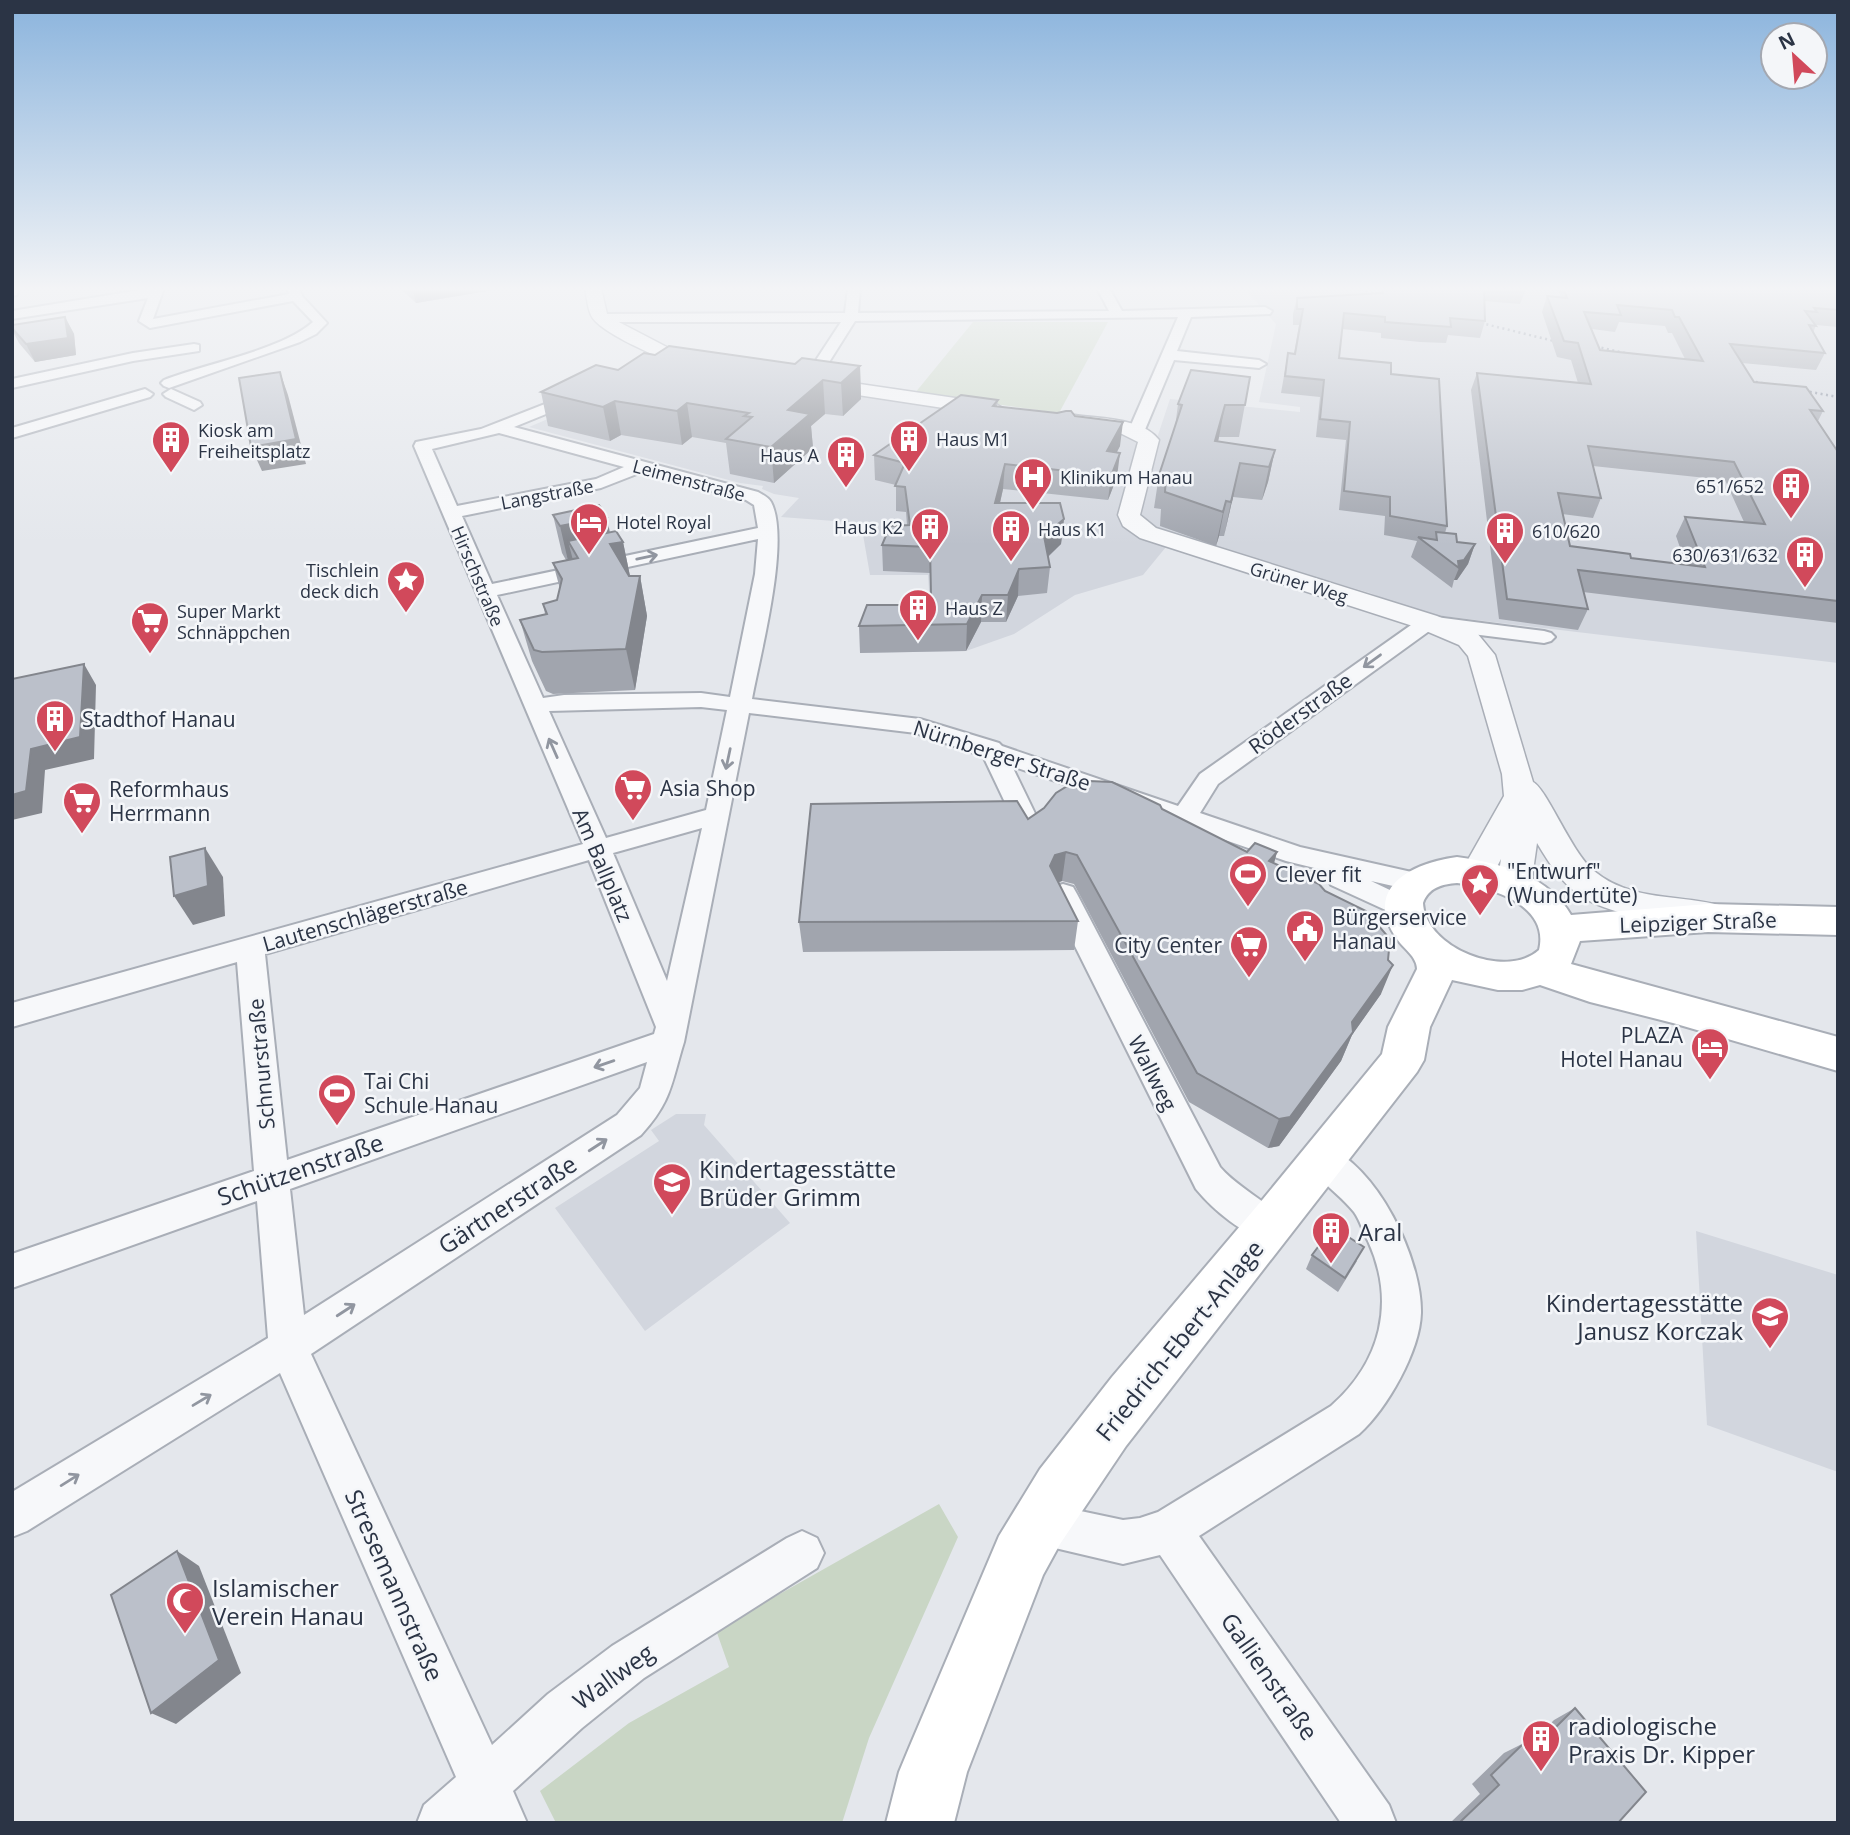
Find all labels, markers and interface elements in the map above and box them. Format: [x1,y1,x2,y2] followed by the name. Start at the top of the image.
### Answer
[1759,21,1829,91] north arrow
[1774,26,1799,56] text: N
[198,418,310,463] place label: Kiosk am Freiheitsplatz
[888,418,930,473] building icon: Haus M1
[150,419,192,474] building icon: Kiosk am Freiheitsplatz
[936,427,1010,451] place label: Haus M1
[825,434,867,489] building icon: Haus A
[760,443,820,467] place label: Haus A
[630,453,748,507] street label: Leimenstraße
[1012,456,1054,511] hospital icon: Klinikum Hanau
[1060,465,1193,489] place label: Klinikum Hanau
[1770,465,1812,520] building icon: 651/652
[499,473,595,515] street label: Langstraße
[1696,474,1764,498] place label: 651/652
[568,501,610,556] hotel icon: Hotel Royal
[909,506,951,561] building icon: Haus K2
[990,508,1032,563] building icon: Haus K1
[616,510,711,534] place label: Hotel Royal
[1484,510,1526,565] building icon: 610/620
[834,515,903,539] place label: Haus K2
[1038,517,1107,541] place label: Haus K1
[1532,519,1600,543] place label: 610/620
[446,522,510,630] street label: Hirschstraße
[1784,534,1826,589] building icon: 630/631/632
[1672,543,1778,567] place label: 630/631/632
[635,550,658,564] one-way arrow
[1247,556,1351,608] street label: Grüner Weg
[300,558,379,603] place label: Tischlein deck dich
[385,559,427,614] place icon: Tischlein deck dich
[897,587,939,642] building icon: Haus Z
[945,596,1003,620] place label: Haus Z
[177,599,290,644] place label: Super Markt Schnäppchen
[129,600,171,655] supermarket icon: Super Markt Schnäppchen
[1363,654,1382,669] one-way arrow
[1243,666,1357,760] street label: Röderstraße
[34,698,76,753] building icon: Stadthof Hanau
[82,705,236,733] place label: Stadthof Hanau
[910,713,1094,797] street label: Nürnberger Straße
[545,738,558,759] one-way arrow
[721,747,735,770] one-way arrow
[612,767,654,822] supermarket icon: Asia Shop
[660,774,756,802] place label: Asia Shop
[109,775,229,827] place label: Reformhaus Herrmann
[61,780,103,835] supermarket icon: Reformhaus Herrmann
[566,804,640,926] street label: Am Ballplatz
[1227,853,1269,908] sports icon: Clever fit
[1507,857,1637,909] place label: "Entwurf" (Wundertüte)
[1275,860,1362,888] place label: Clever fit
[1459,862,1501,917] place icon: "Entwurf" (Wundertüte)
[259,872,471,958] street label: Lautenschlägerstraße
[1332,903,1467,955] place label: Bürgerservice Hanau
[1619,905,1777,939] street label: Leipziger Straße
[1284,908,1326,963] public building icon: Bürgerservice Hanau
[1228,924,1270,979] supermarket icon: City Center
[1114,931,1222,959] place label: City Center
[241,997,281,1131] street label: Schnurstraße
[1560,1021,1684,1073] place label: PLAZA Hotel Hanau
[1689,1026,1731,1081] hotel icon: PLAZA Hotel Hanau
[1122,1030,1184,1116] street label: Wallweg
[593,1059,615,1071] one-way arrow
[364,1067,498,1119] place label: Tai Chi Schule Hanau
[316,1072,358,1127] sports icon: Tai Chi Schule Hanau
[213,1125,387,1213] street label: Schützenstraße
[587,1138,607,1152] one-way arrow
[431,1147,583,1261] street label: Gärtnerstraße
[699,1152,896,1213] place label: Kindertagesstätte Brüder Grimm
[651,1161,693,1216] school or university icon: Kindertagesstätte Brüder Grimm
[1310,1210,1352,1265] building icon: Aral
[1358,1215,1402,1248] place label: Aral
[1088,1233,1270,1447] street label: Friedrich-Ebert-Anlage
[1546,1286,1743,1347] place label: Kindertagesstätte Janusz Korczak
[1749,1295,1791,1350] school or university icon: Kindertagesstätte Janusz Korczak
[335,1303,355,1317] one-way arrow
[192,1392,212,1406] one-way arrow
[60,1472,80,1486] one-way arrow
[338,1484,452,1686] street label: Stresemannstraße
[212,1571,364,1632] place label: Islamischer Verein Hanau
[164,1580,206,1635] mosque icon: Islamischer Verein Hanau
[1214,1606,1326,1746] street label: Gallienstraße
[566,1635,660,1717] street label: Wallweg
[1568,1709,1755,1770] place label: radiologische Praxis Dr. Kipper
[1520,1718,1562,1773] building icon: radiologische Praxis Dr. Kipper

